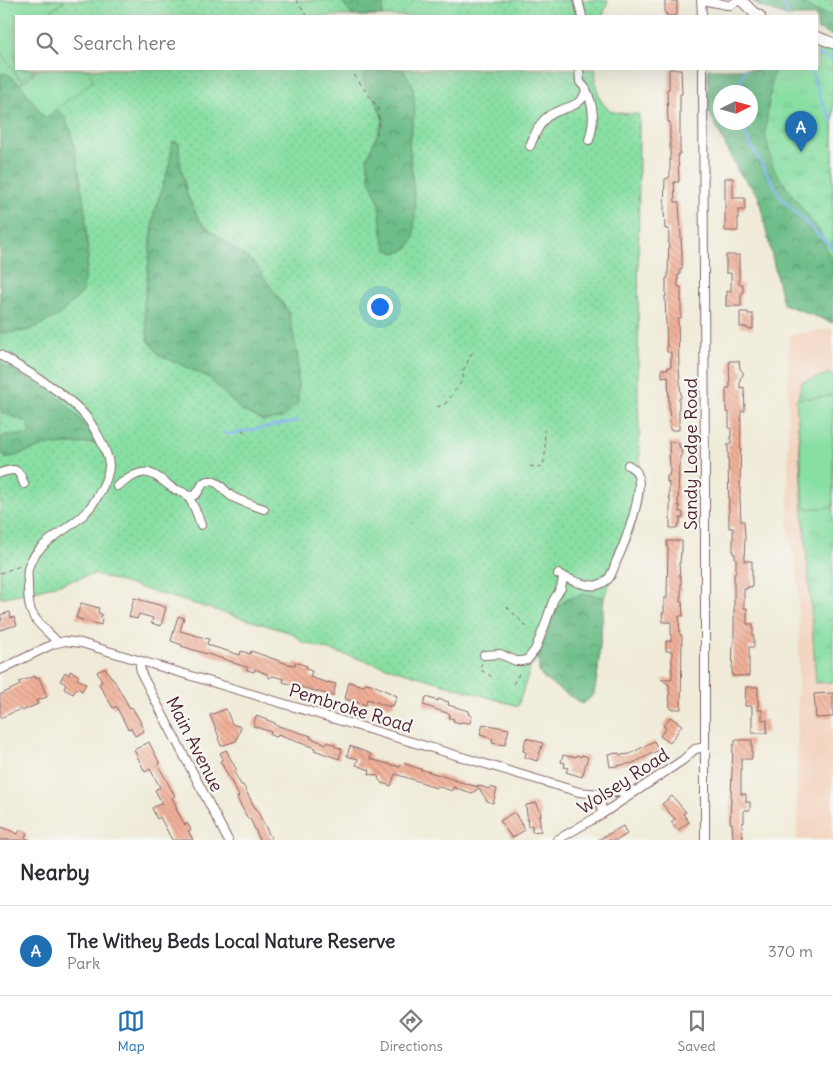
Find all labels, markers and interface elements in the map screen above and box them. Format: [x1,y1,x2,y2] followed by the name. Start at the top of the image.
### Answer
[15,15,818,70] search box
[33,29,61,57] icon: search
[73,31,176,55] text: Search here
[713,85,758,130] north arrow
[785,111,817,152] pin: A
[367,294,393,320] your location
[679,377,702,530] street label: Sandy Lodge Road
[286,678,416,738] street label: Pembroke Road
[161,693,229,795] street label: Main Avenue
[573,743,673,819] street label: Wolsey Road
[20,859,90,886] text: Nearby
[67,929,395,953] text: The Withey Beds Local Nature Reserve
[31,941,41,961] text: A
[768,941,813,961] text: 370 m
[67,953,100,973] text: Park
[117,1007,145,1055] tab: Map
[380,1007,443,1055] tab: Directions
[677,1007,716,1055] tab: Saved

